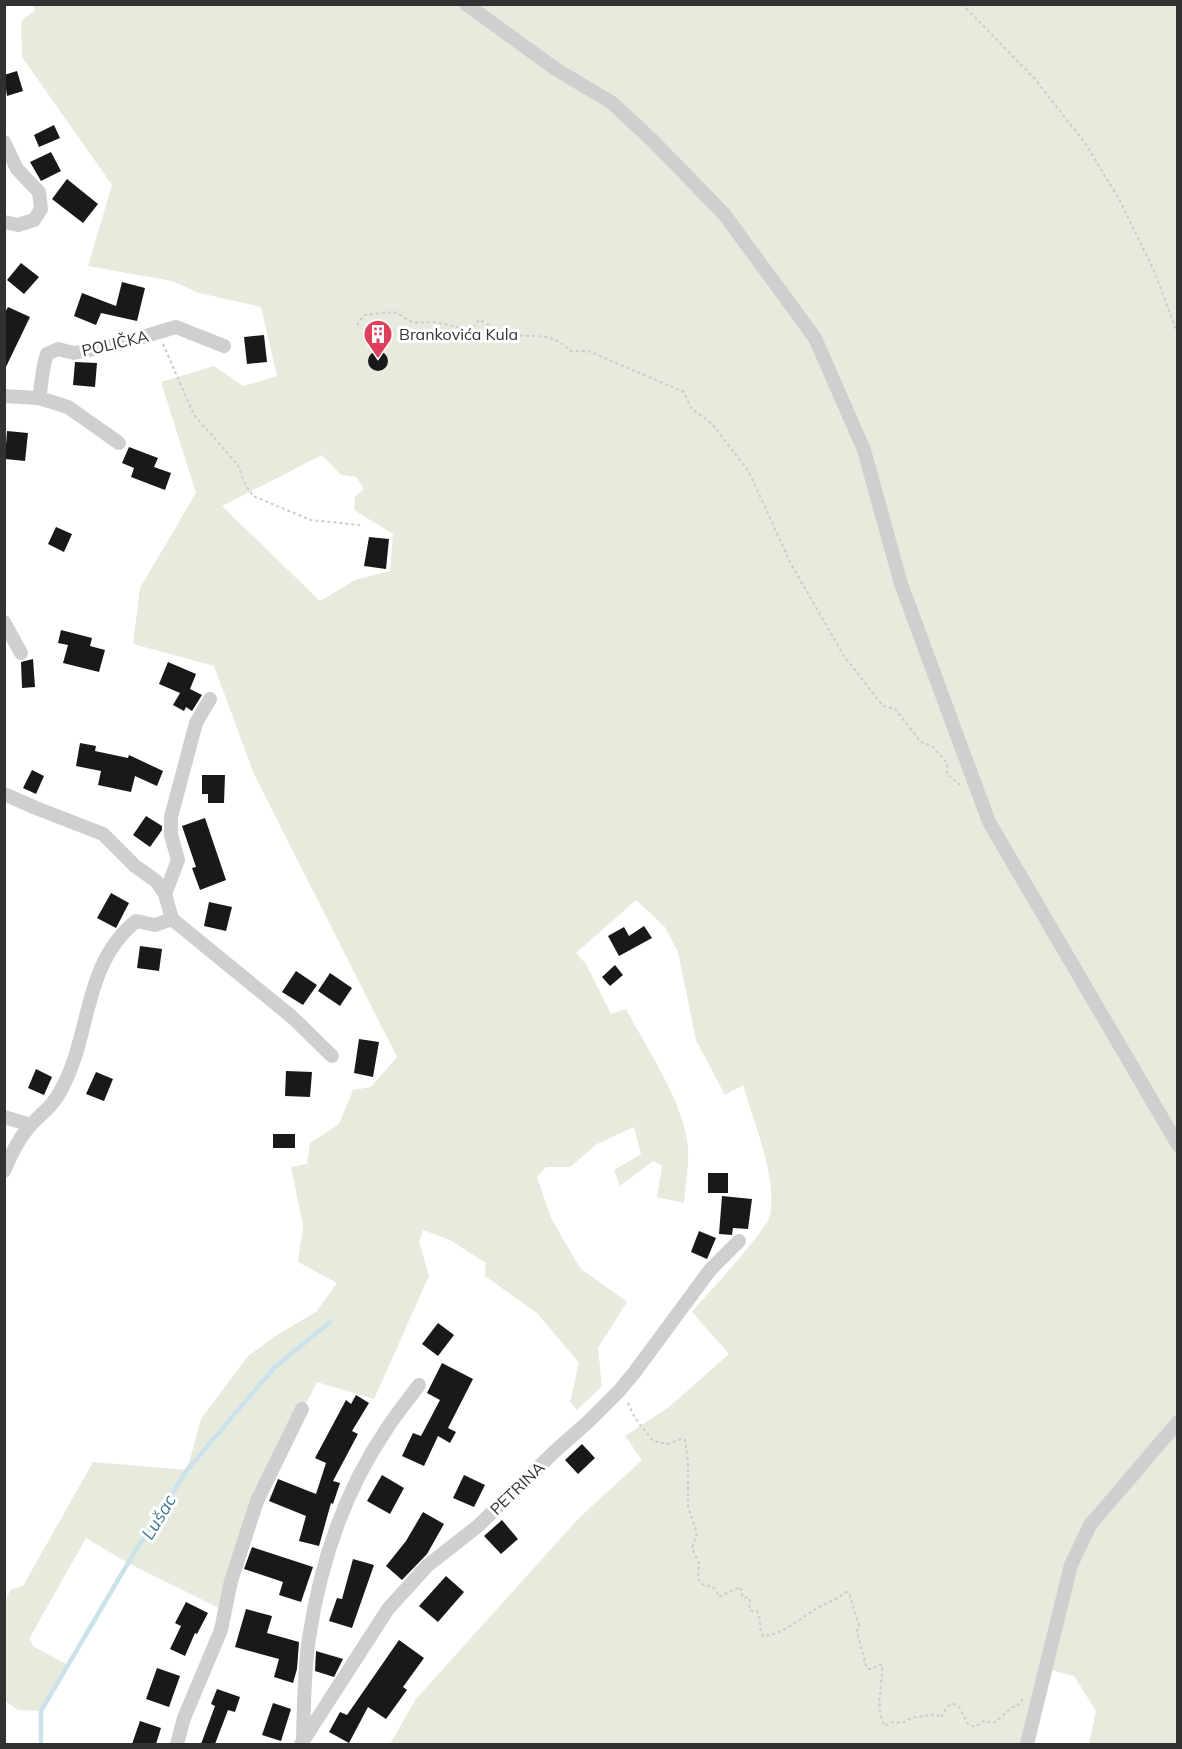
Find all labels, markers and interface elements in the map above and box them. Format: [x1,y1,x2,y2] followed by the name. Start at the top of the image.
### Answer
[362,318,394,360] building icon: Brankovića Kula
[399,324,518,344] place label: Brankovića Kula
[80,326,151,360] street label: POLIČKA
[486,1457,549,1519] street label: PETRINA
[136,1490,181,1544] water label: Lušac

